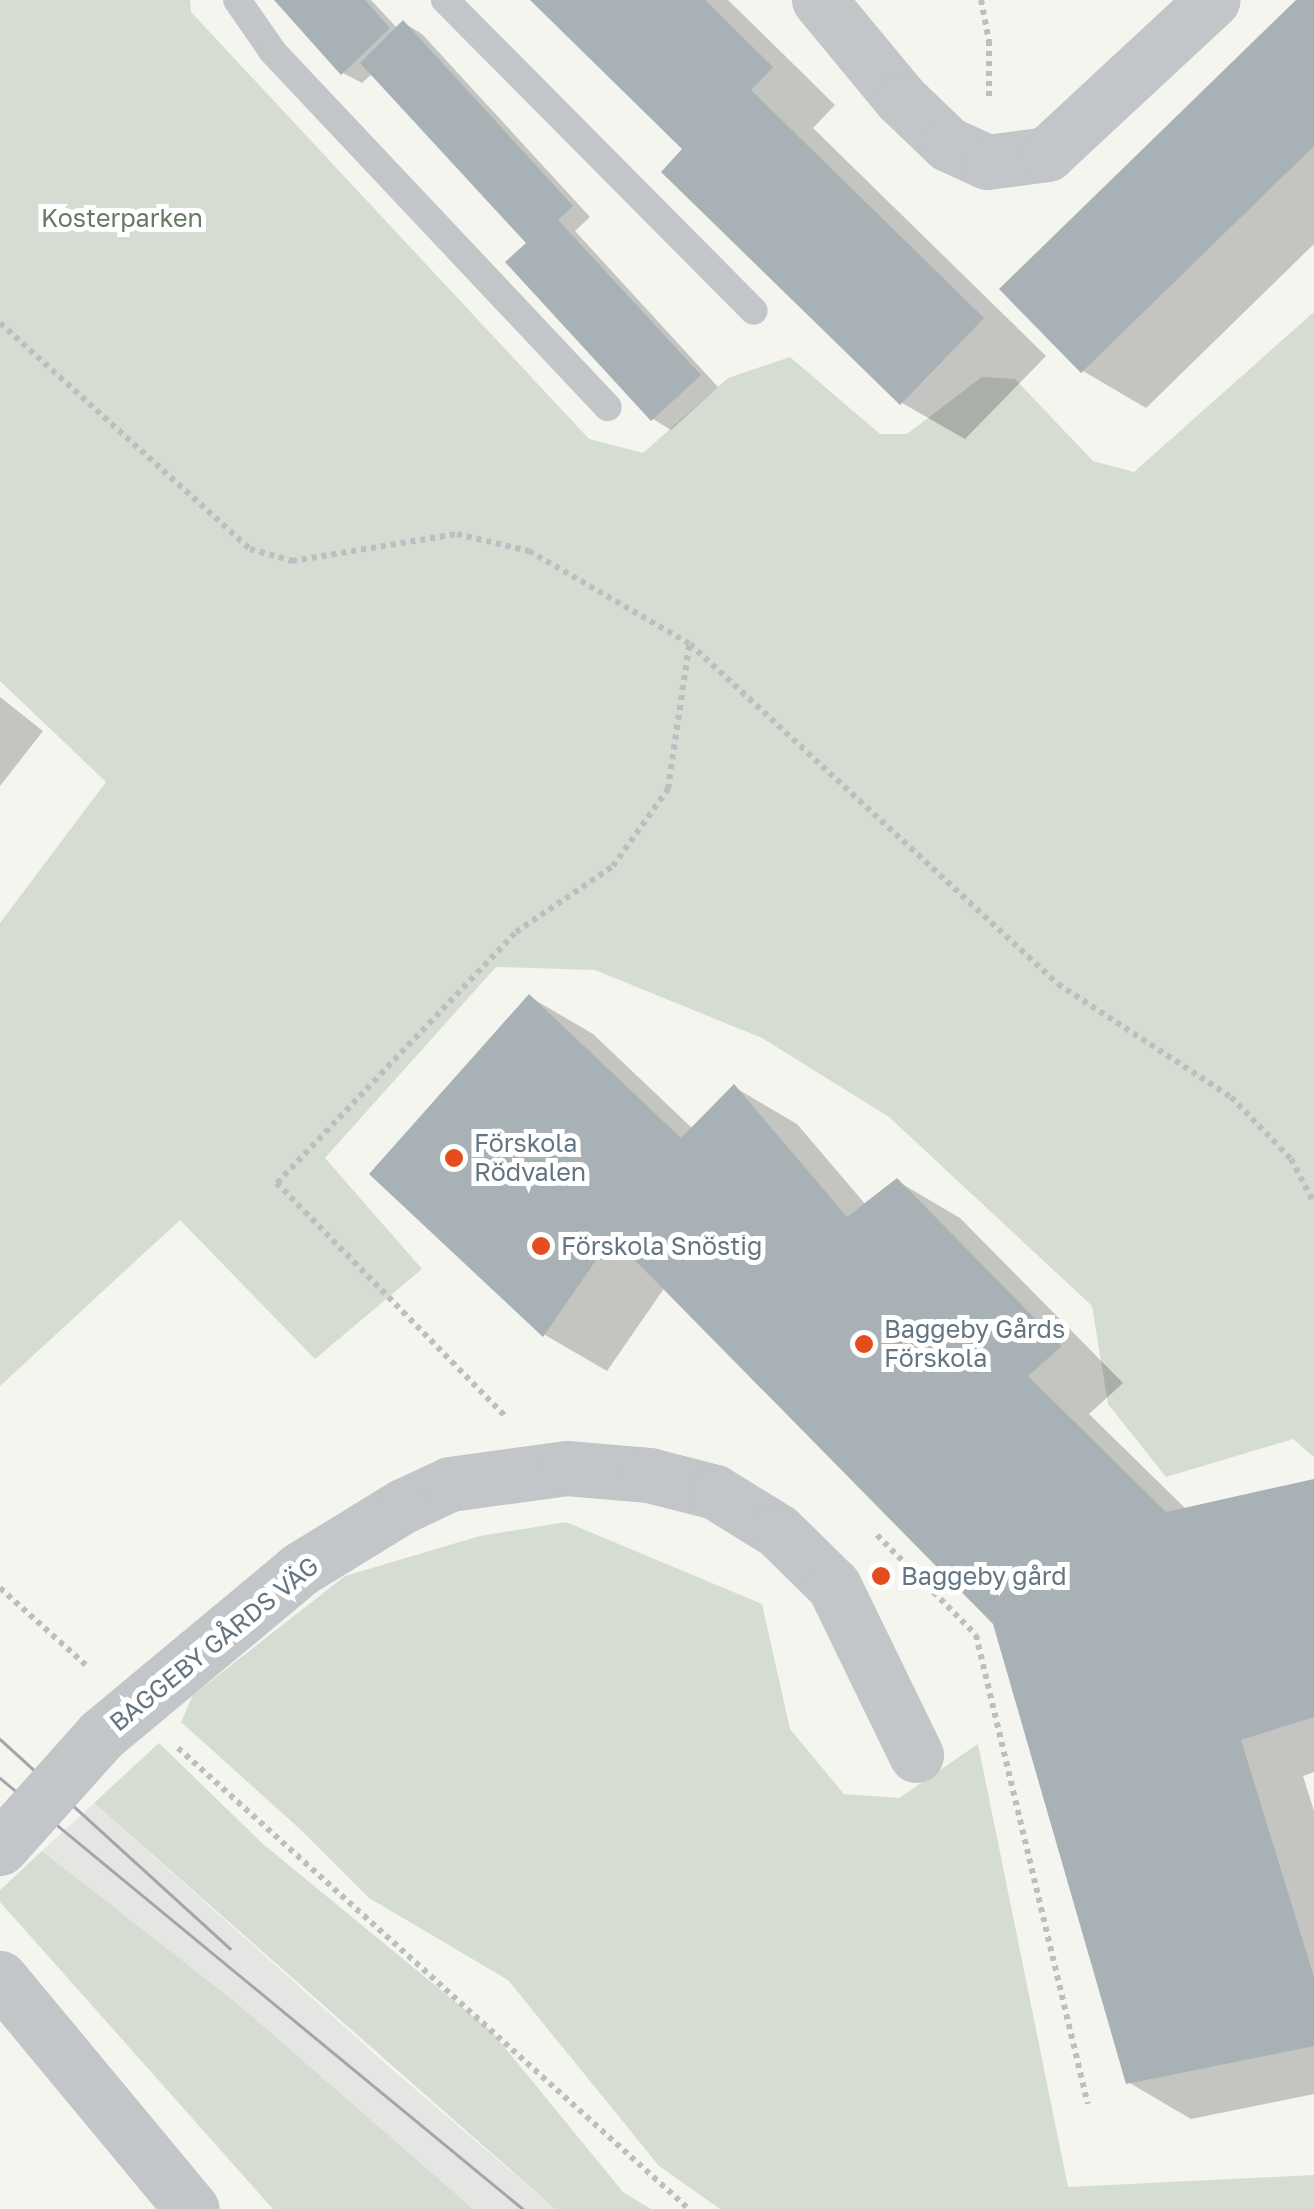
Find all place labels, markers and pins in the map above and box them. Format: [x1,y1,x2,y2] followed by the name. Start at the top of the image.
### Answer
[474,1129,586,1188] place label: Förskola Rödvalen
[443,1147,465,1169] marker: Förskola Rödvalen
[561,1231,762,1261] place label: Förskola Snöstig
[530,1235,552,1257] marker: Förskola Snöstig
[884,1315,1065,1374] place label: Baggeby Gårds Förskola
[853,1333,875,1355] marker: Baggeby Gårds Förskola
[901,1561,1067,1591] place label: Baggeby gård
[870,1565,892,1587] marker: Baggeby gård

